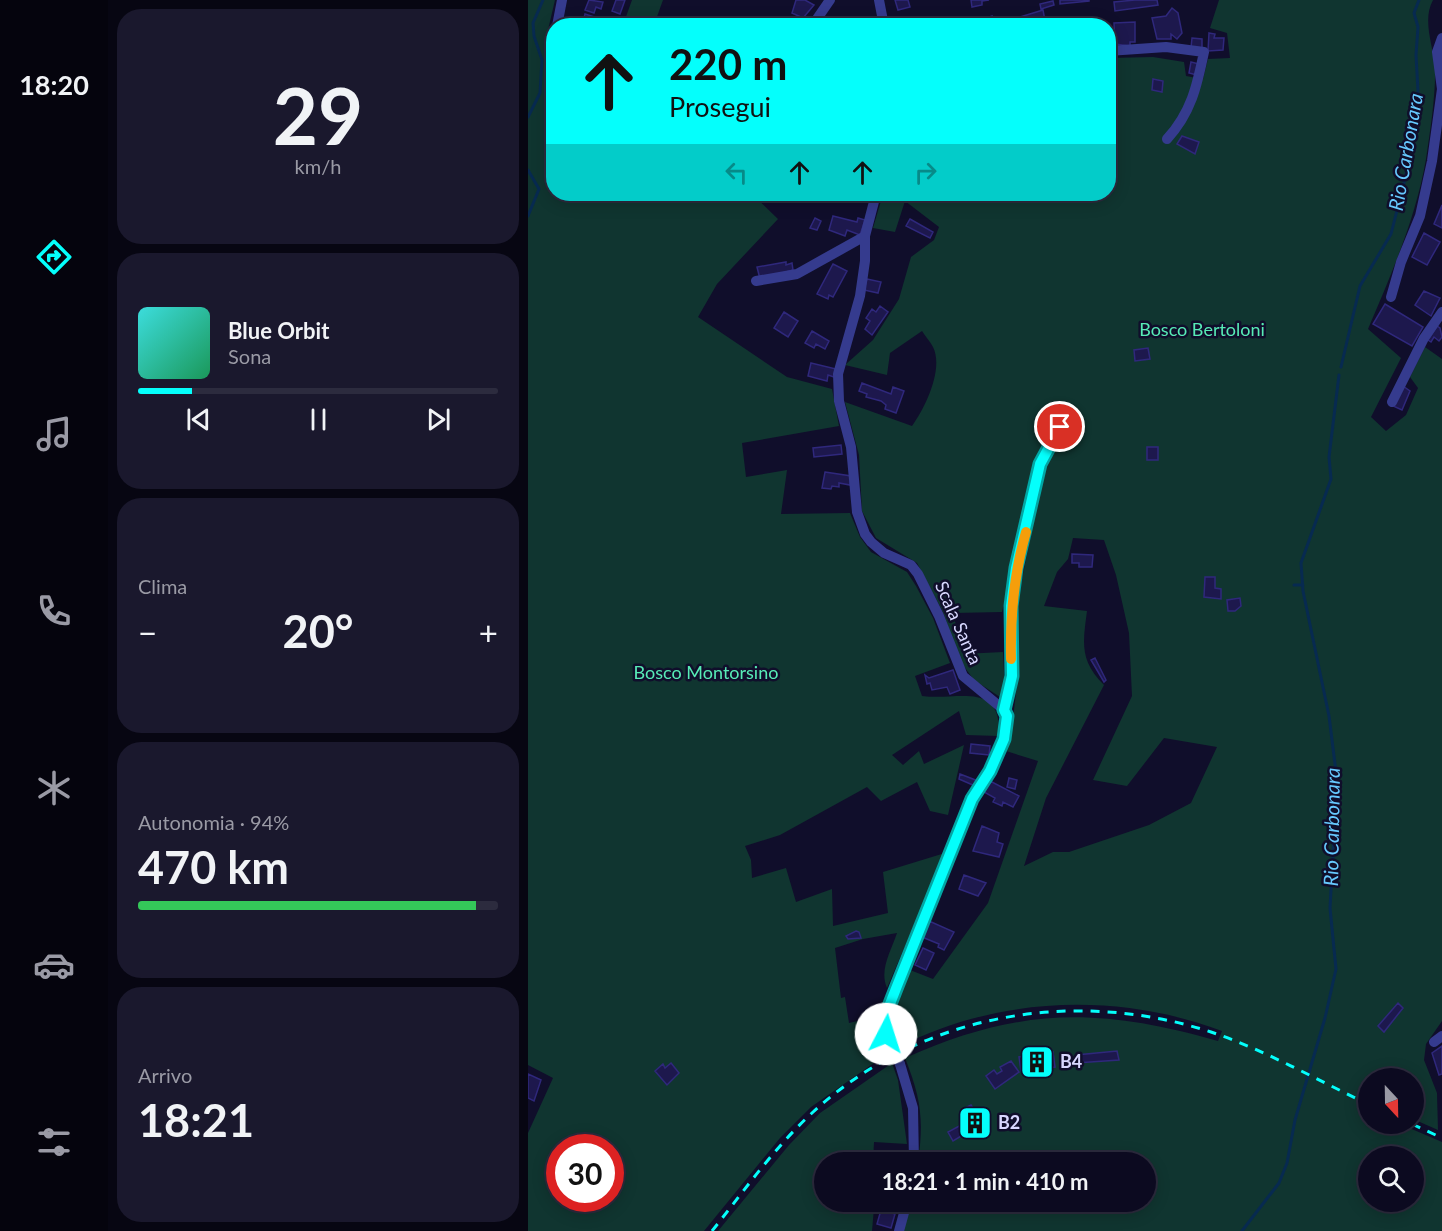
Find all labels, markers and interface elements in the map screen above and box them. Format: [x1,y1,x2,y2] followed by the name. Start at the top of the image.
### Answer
[669,39,787,89] text: 220 m
[570,42,648,120] icon: ahead
[19,68,89,101] text: 18:20
[273,68,363,162] text: 29
[669,90,771,123] text: Prosegui
[1383,91,1427,212] water label: Rio Carbonara
[295,154,341,178] text: km/h
[720,156,753,189] icon: left
[783,156,816,189] icon: ahead
[846,156,879,189] icon: ahead
[909,156,942,189] icon: right
[33,236,75,278] icon: directions
[228,317,329,344] text: Blue Orbit
[1139,318,1265,340] park label: Bosco Bertoloni
[228,344,271,368] text: Sona
[1034,401,1085,452] pin
[182,403,215,436] icon: previous
[302,403,335,436] icon: pause
[422,403,455,436] icon: next
[1043,410,1076,443] icon: arrive
[33,413,75,455] icon: music
[138,574,187,598] text: Clima
[931,577,987,668] street label: Scala Santa
[33,590,75,632] icon: phone
[283,604,353,658] text: 20°
[138,612,157,652] text: −
[479,612,498,652] text: +
[634,661,778,683] park label: Bosco Montorsino
[33,767,75,809] icon: climate
[1318,767,1344,887] water label: Rio Carbonara
[138,810,289,834] text: Autonomia · 94%
[138,840,289,894] text: 470 km
[33,944,75,986] icon: car
[854,1002,918,1066] position arrow
[1019,1044,1055,1080] building icon: B4
[1060,1050,1082,1072] place label: B4
[138,1063,192,1087] text: Arrivo
[1358,1068,1424,1134] north arrow
[1358,1068,1424,1212] map controls
[138,1093,254,1147] text: 18:21
[957,1105,993,1141] building icon: B2
[998,1111,1020,1133] place label: B2
[33,1121,75,1163] icon: filters
[546,1134,624,1212] speed limit sign: 30
[1358,1146,1424,1212] button: search
[882,1168,1088,1195] text: 18:21 · 1 min · 410 m

